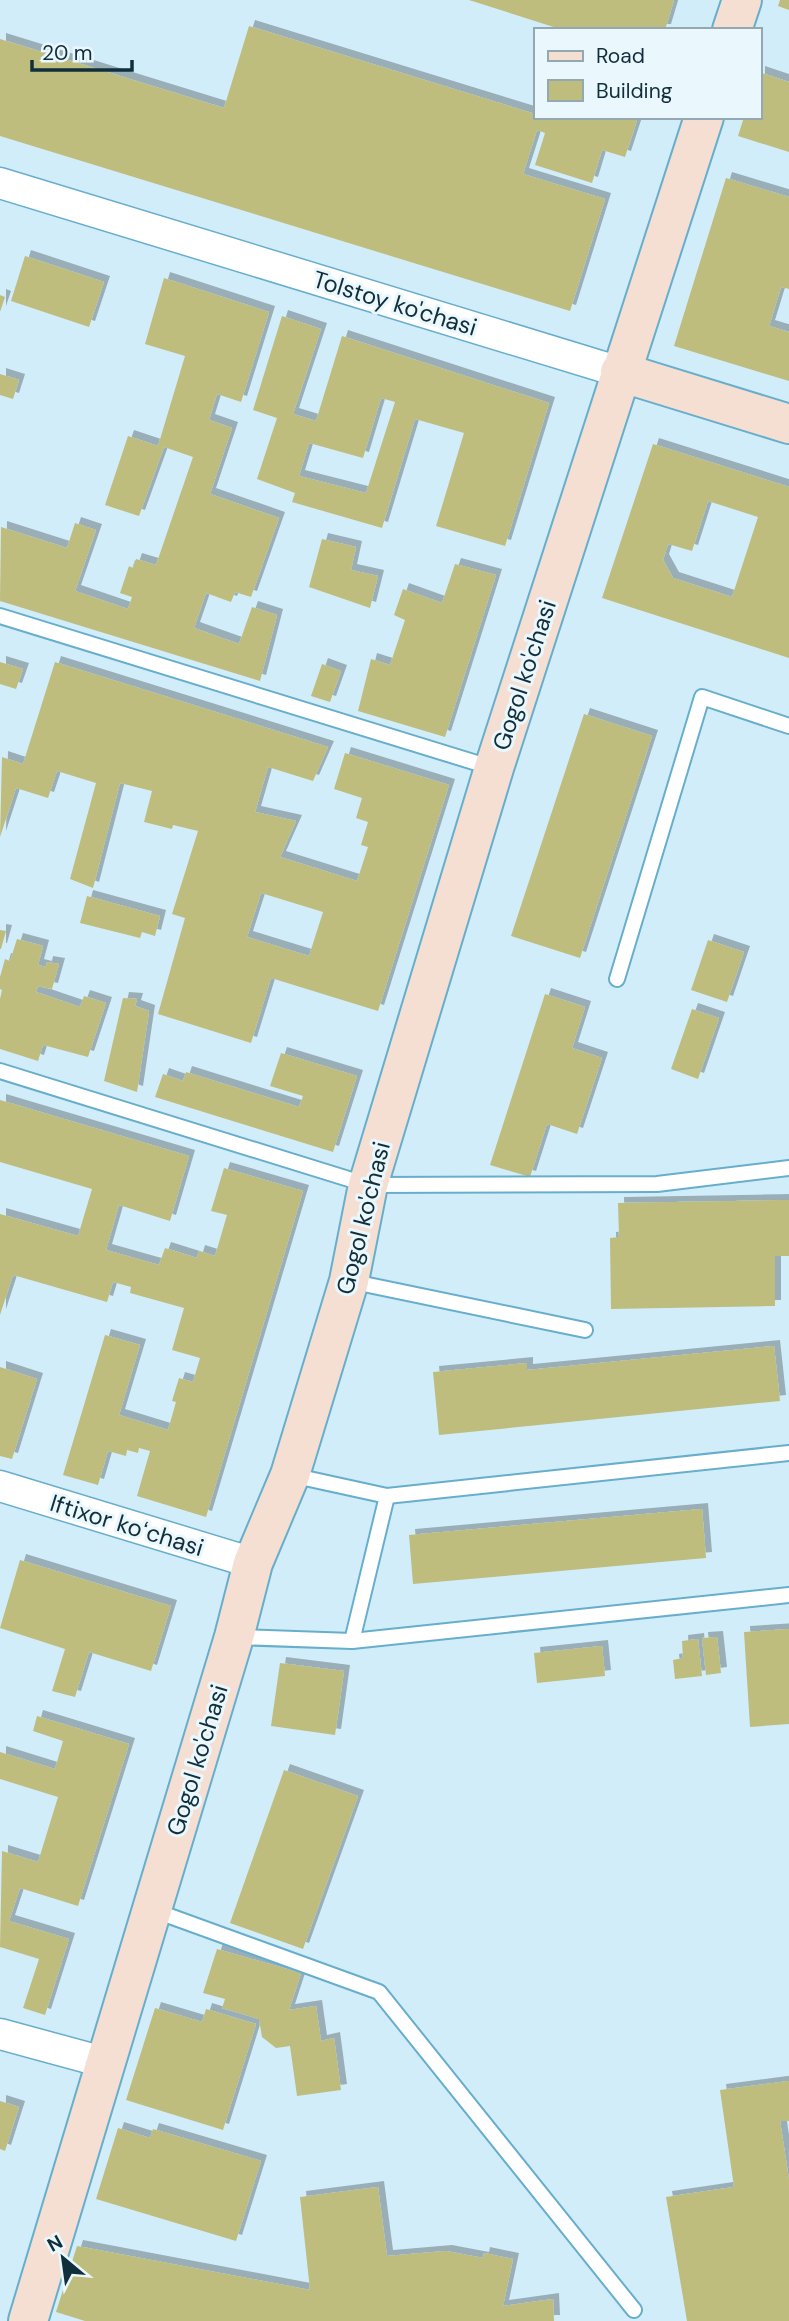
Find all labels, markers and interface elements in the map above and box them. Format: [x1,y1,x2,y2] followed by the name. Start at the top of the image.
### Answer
[32,28,131,72] scale bar
[534,28,761,119] legend
[42,39,93,67] text: 20 m
[596,42,645,70] text: Road
[596,77,673,105] text: Building
[309,263,481,343] street label: Tolstoy ko'chasi
[485,596,563,754] street label: Gogol ko'chasi
[329,1138,397,1298] street label: Gogol ko'chasi
[46,1487,208,1563] street label: Iftixor koʻchasi
[159,1681,235,1839] street label: Gogol ko'chasi
[28,2223,98,2293] north arrow
[43,2229,67,2258] text: N

